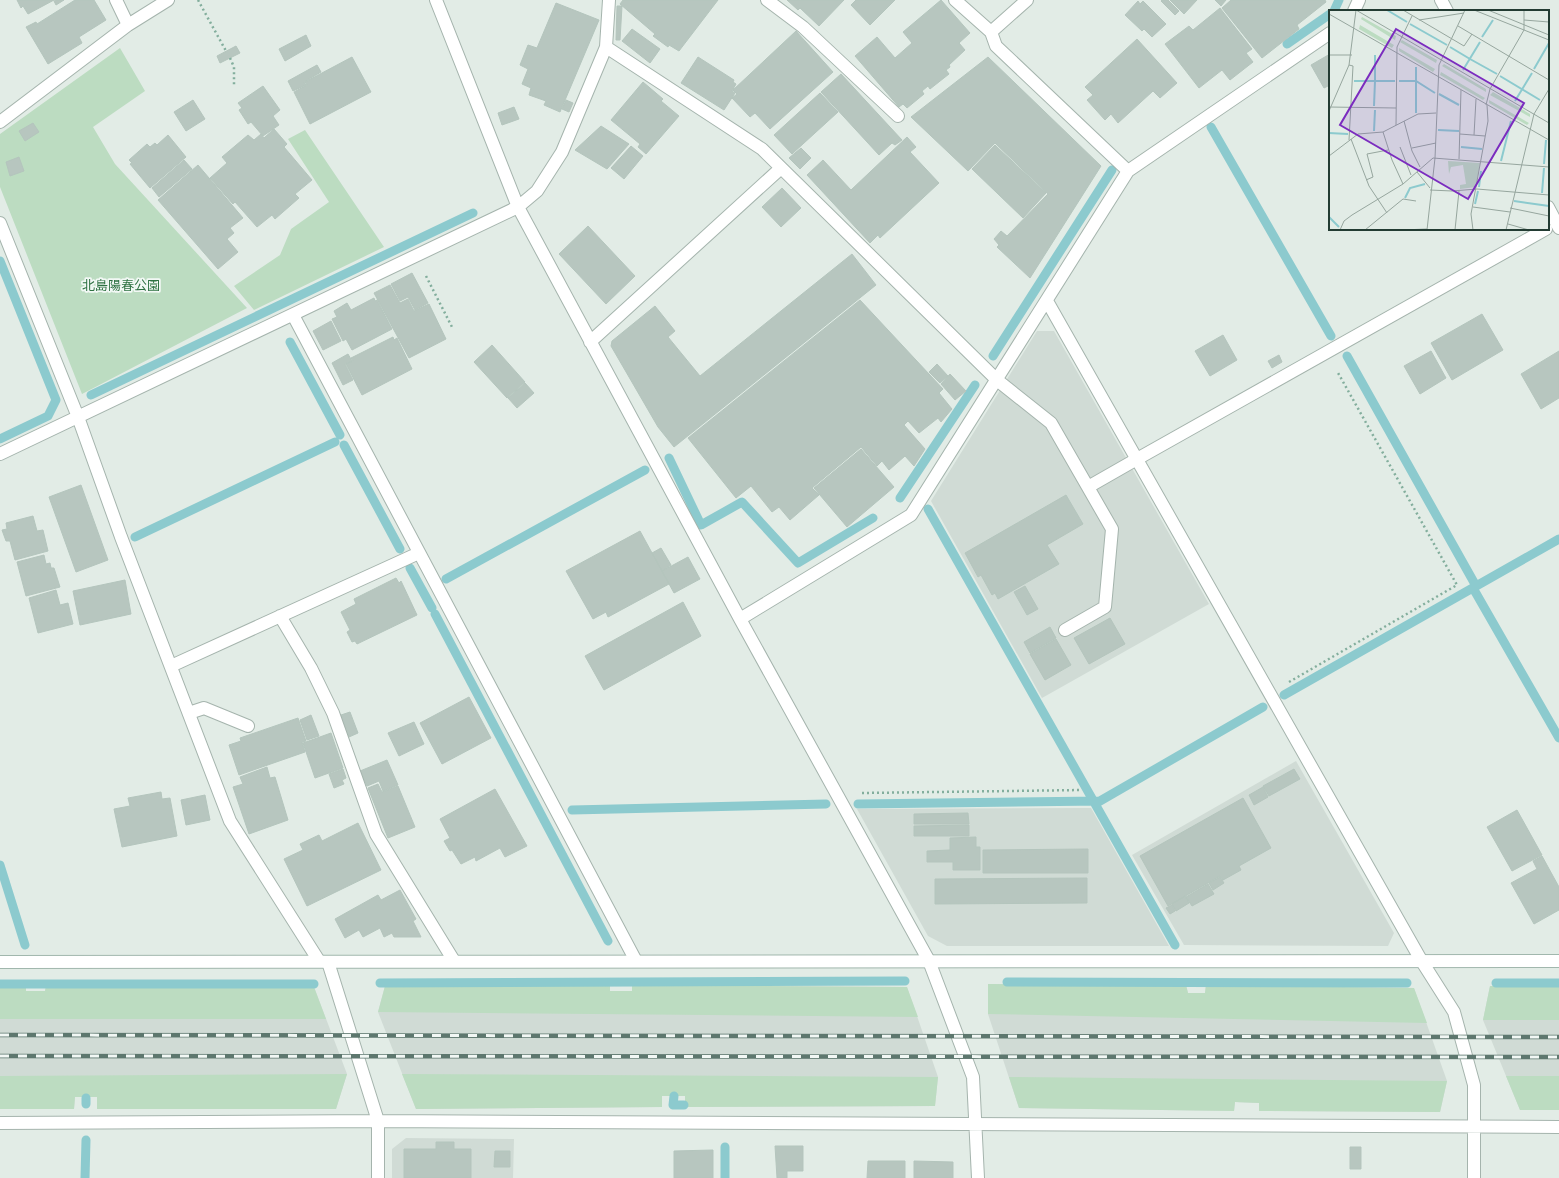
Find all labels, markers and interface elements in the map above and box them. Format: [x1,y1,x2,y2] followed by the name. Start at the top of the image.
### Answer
[1329,10,1549,230] inset map
[82,277,160,293] park label: 北島陽春公園

